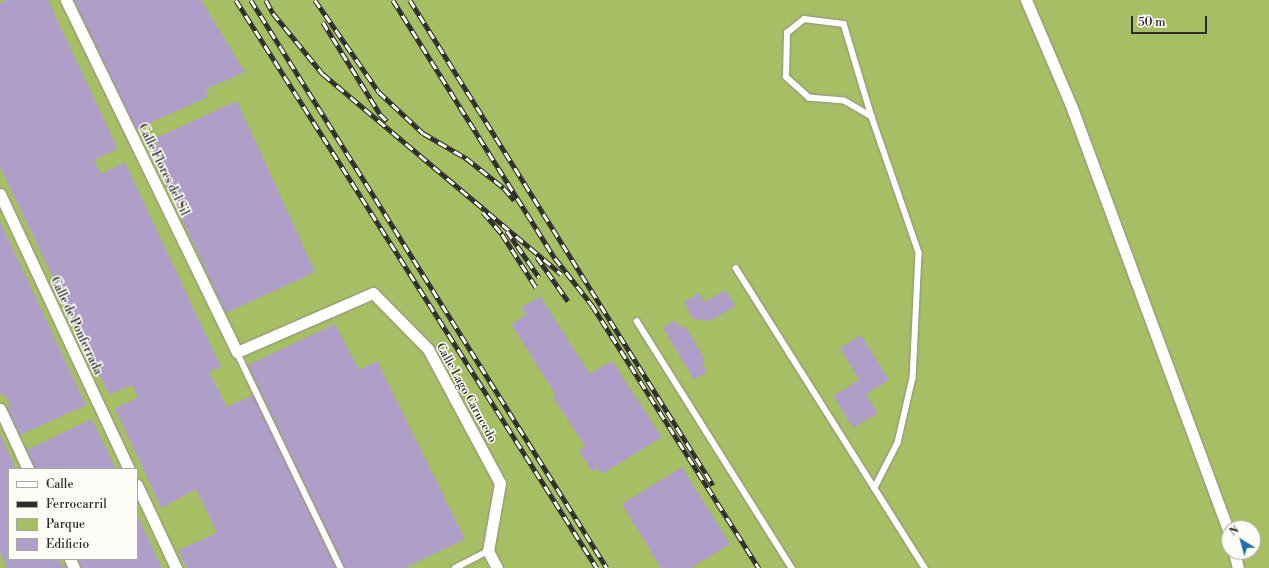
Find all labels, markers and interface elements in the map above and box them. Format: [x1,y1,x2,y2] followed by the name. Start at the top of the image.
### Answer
[1133,8,1209,34] scale bar
[1138,15,1166,30] text: 50 m
[135,122,191,218] street label: Calle Flores del Sil
[47,275,105,377] street label: Calle de Ponferrada
[433,341,499,445] street label: Calle Lago Carucedo
[8,468,138,560] legend
[46,477,73,492] text: Calle
[46,497,107,512] text: Ferrocarril
[46,517,85,532] text: Parque
[1221,520,1261,560] north arrow
[1227,523,1242,539] text: N
[46,537,89,552] text: Edificio

